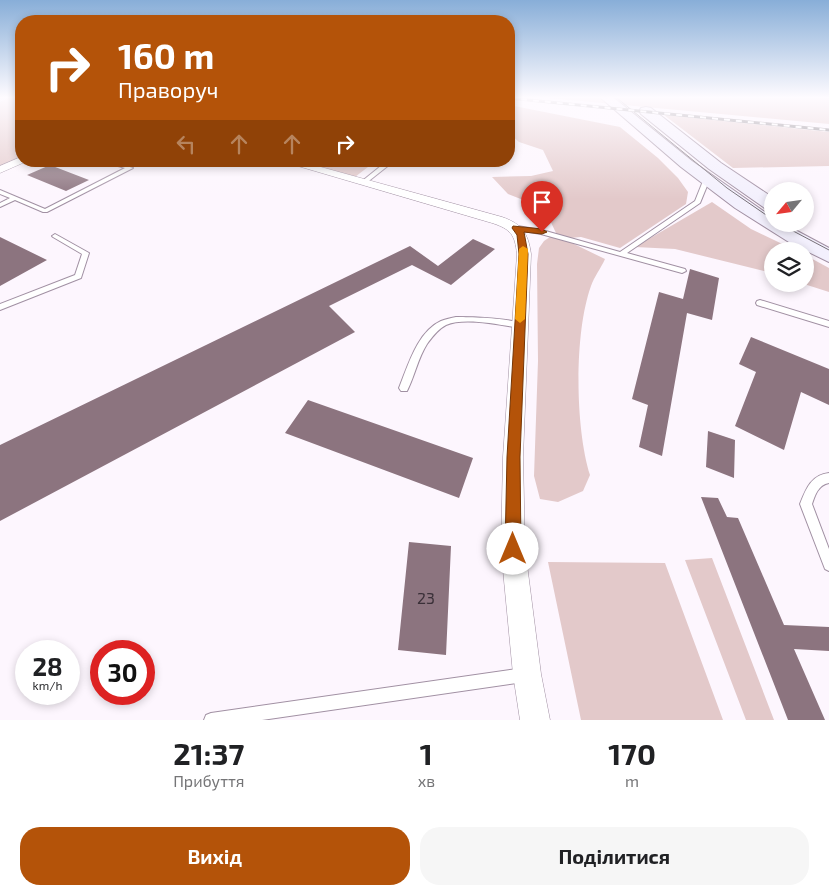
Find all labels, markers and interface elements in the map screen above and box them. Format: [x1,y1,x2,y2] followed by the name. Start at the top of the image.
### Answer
[118,34,214,76] text: 160 m
[35,35,100,100] icon: right
[118,76,219,102] text: Праворуч
[172,130,200,158] icon: left
[225,130,253,158] icon: ahead
[278,130,306,158] icon: ahead
[331,130,359,158] icon: right
[521,181,563,232] pin
[764,182,814,232] north arrow
[764,182,814,292] map controls
[528,188,556,216] icon: arrive
[764,242,814,292] button: layers
[486,522,538,574] position arrow
[417,588,435,607] house number: 23
[90,640,155,705] speed limit sign: 30
[32,651,63,681] text: 28
[33,678,62,692] text: km/h
[173,735,244,771] text: 21:37
[420,735,433,771] text: 1
[608,735,656,771] text: 170
[173,771,245,790] text: Прибуття
[418,771,435,790] text: хв
[625,771,639,790] text: m
[20,827,410,885] button: Вихід
[420,827,809,885] button: Поділитися

